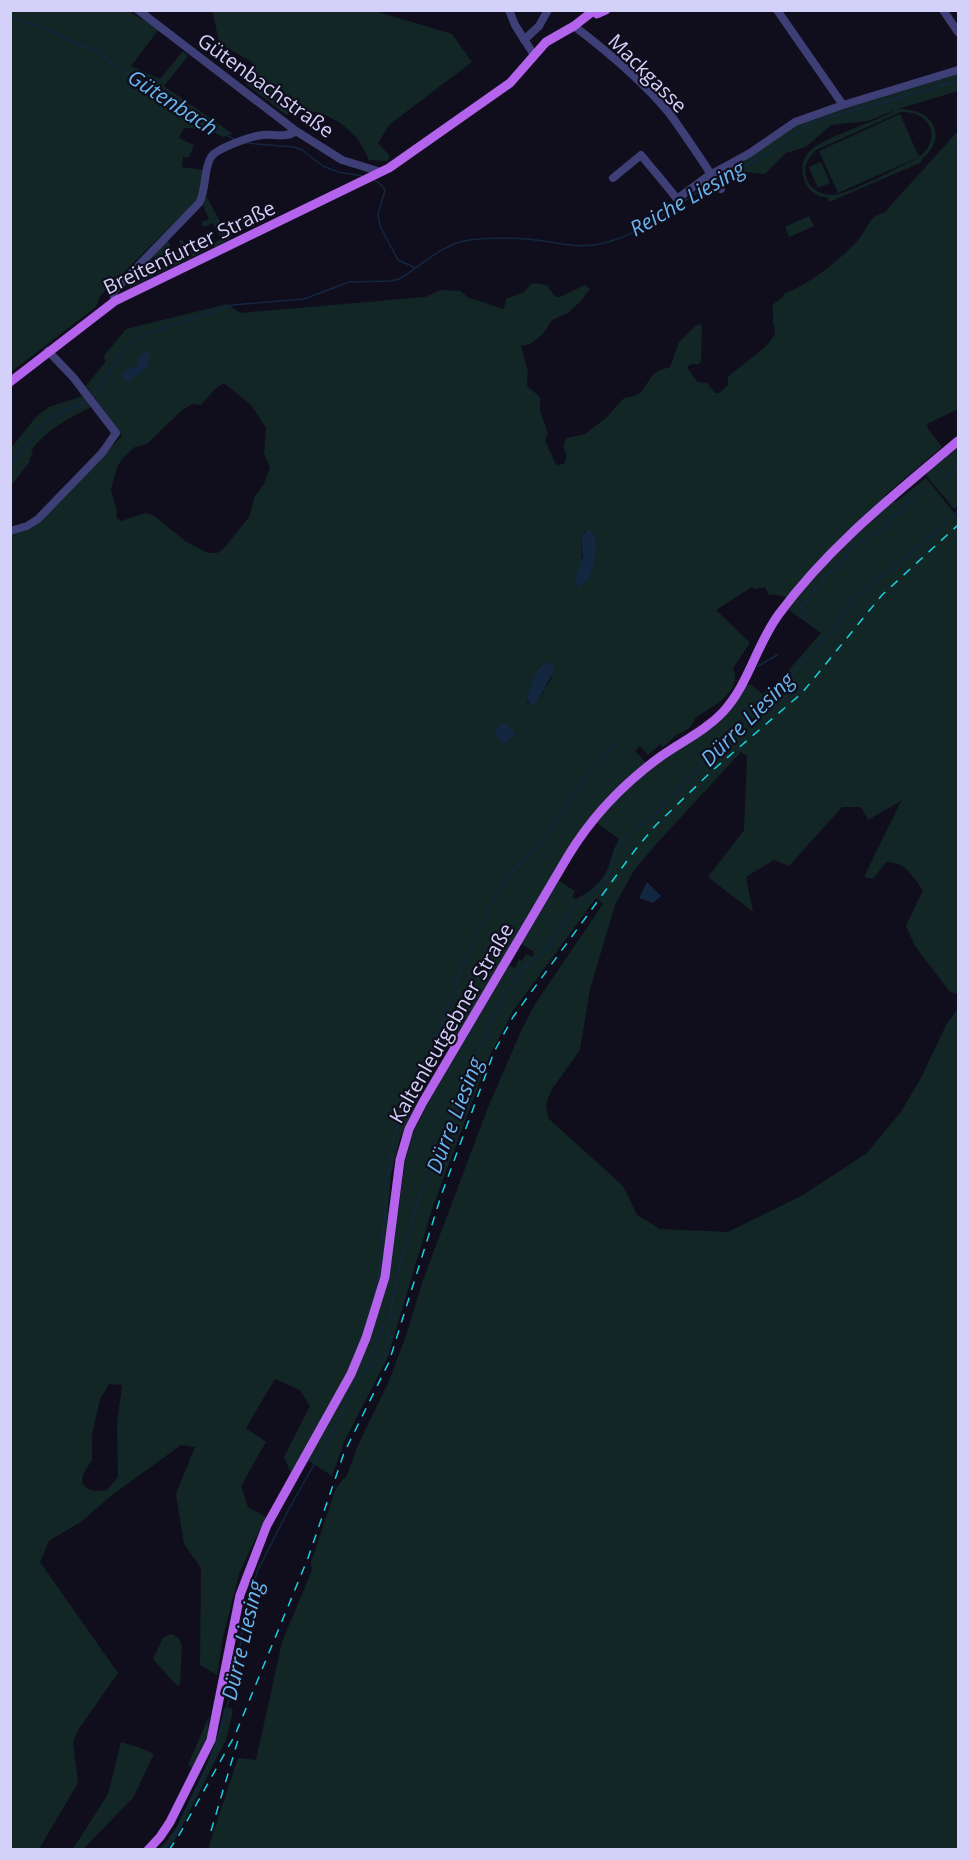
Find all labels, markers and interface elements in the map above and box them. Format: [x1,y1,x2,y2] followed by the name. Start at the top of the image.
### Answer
[192,26,340,144] street label: Gütenbachstraße
[603,28,693,118] street label: Mackgasse
[123,63,223,141] water label: Gütenbach
[624,153,751,242] water label: Reiche Liesing
[99,194,279,300] street label: Breitenfurter Straße
[694,665,801,772] water label: Dürre Liesing
[383,918,519,1128] street label: Kaltenleutgebner Straße
[419,1052,489,1177] water label: Dürre Liesing
[215,1576,270,1703] water label: Dürre Liesing

